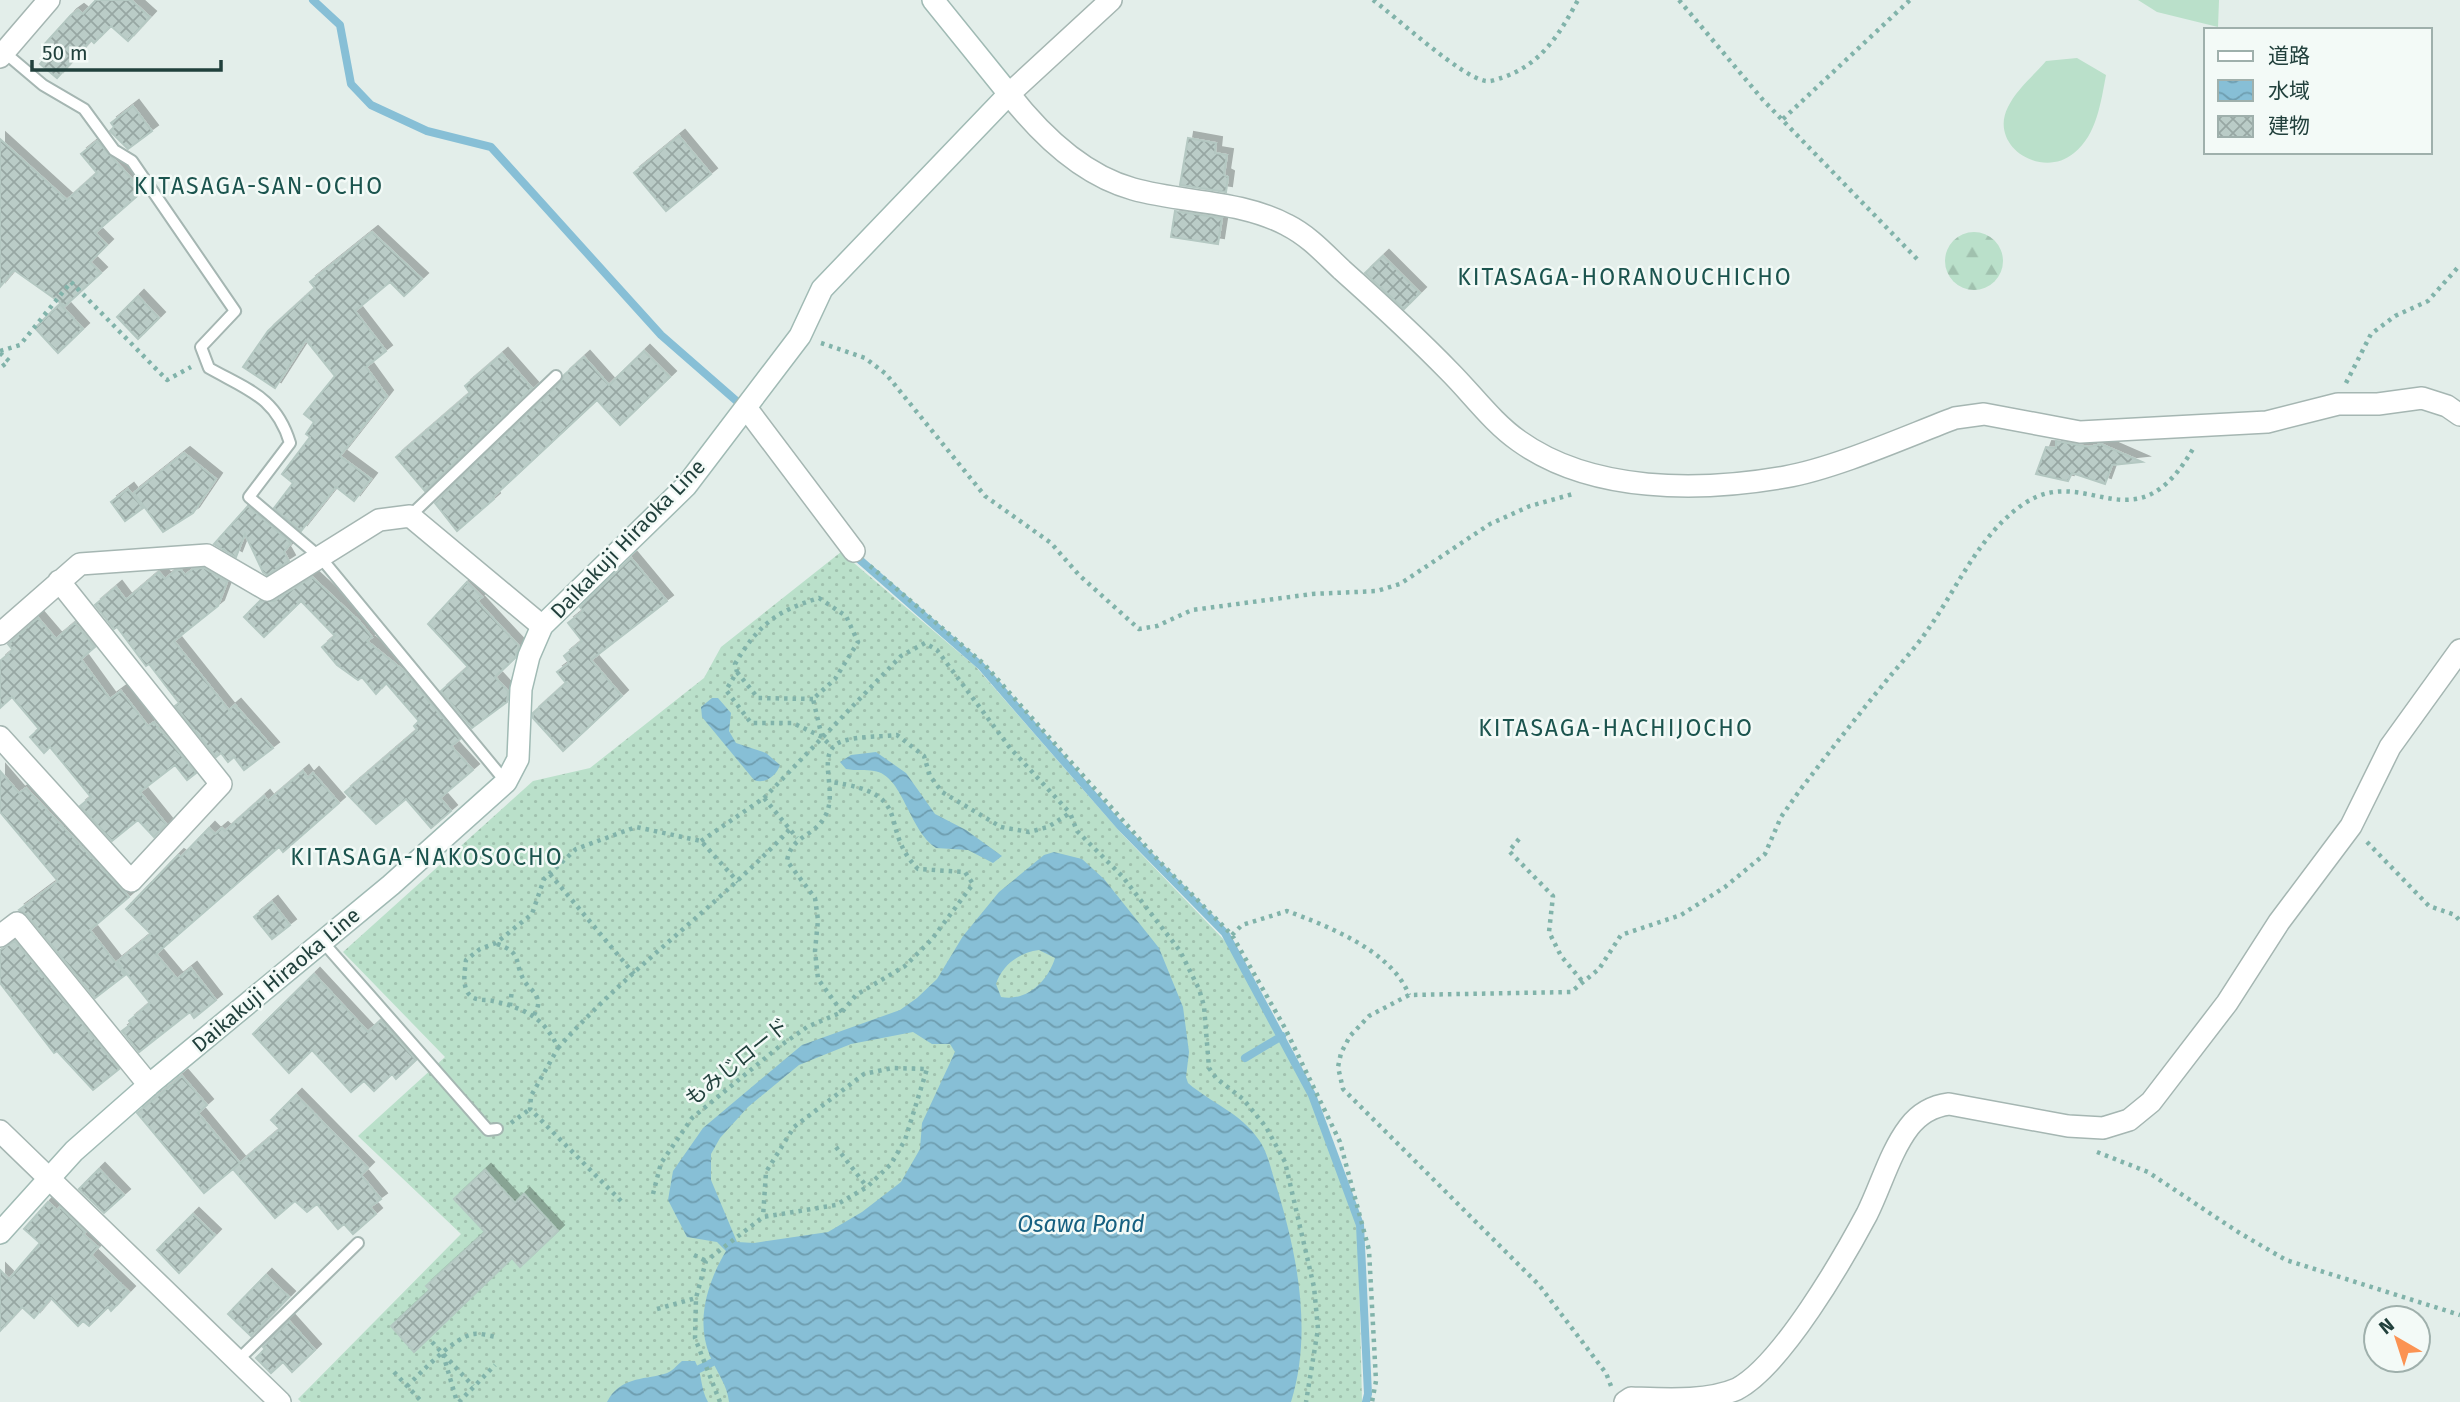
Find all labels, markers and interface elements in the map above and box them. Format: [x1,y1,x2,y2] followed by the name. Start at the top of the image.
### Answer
[32,28,220,72] scale bar
[2204,28,2432,154] legend
[42,40,88,66] text: 50 m
[2268,43,2310,69] text: 道路
[2268,78,2310,104] text: 水域
[2268,113,2310,139] text: 建物
[134,172,384,200] district label: KITASAGA-SAN-OCHO
[1457,263,1793,291] district label: KITASAGA-HORANOUCHICHO
[545,454,711,624] street label: Daikakuji Hiraoka Line
[1478,714,1754,742] district label: KITASAGA-HACHIJOCHO
[290,843,564,871] district label: KITASAGA-NAKOSOCHO
[187,902,365,1058] street label: Daikakuji Hiraoka Line
[680,1012,794,1112] street label: もみじロード
[1017,1210,1145,1238] water label: Osawa Pond
[2362,1304,2432,1374] north arrow
[2374,1313,2399,1339] text: N

